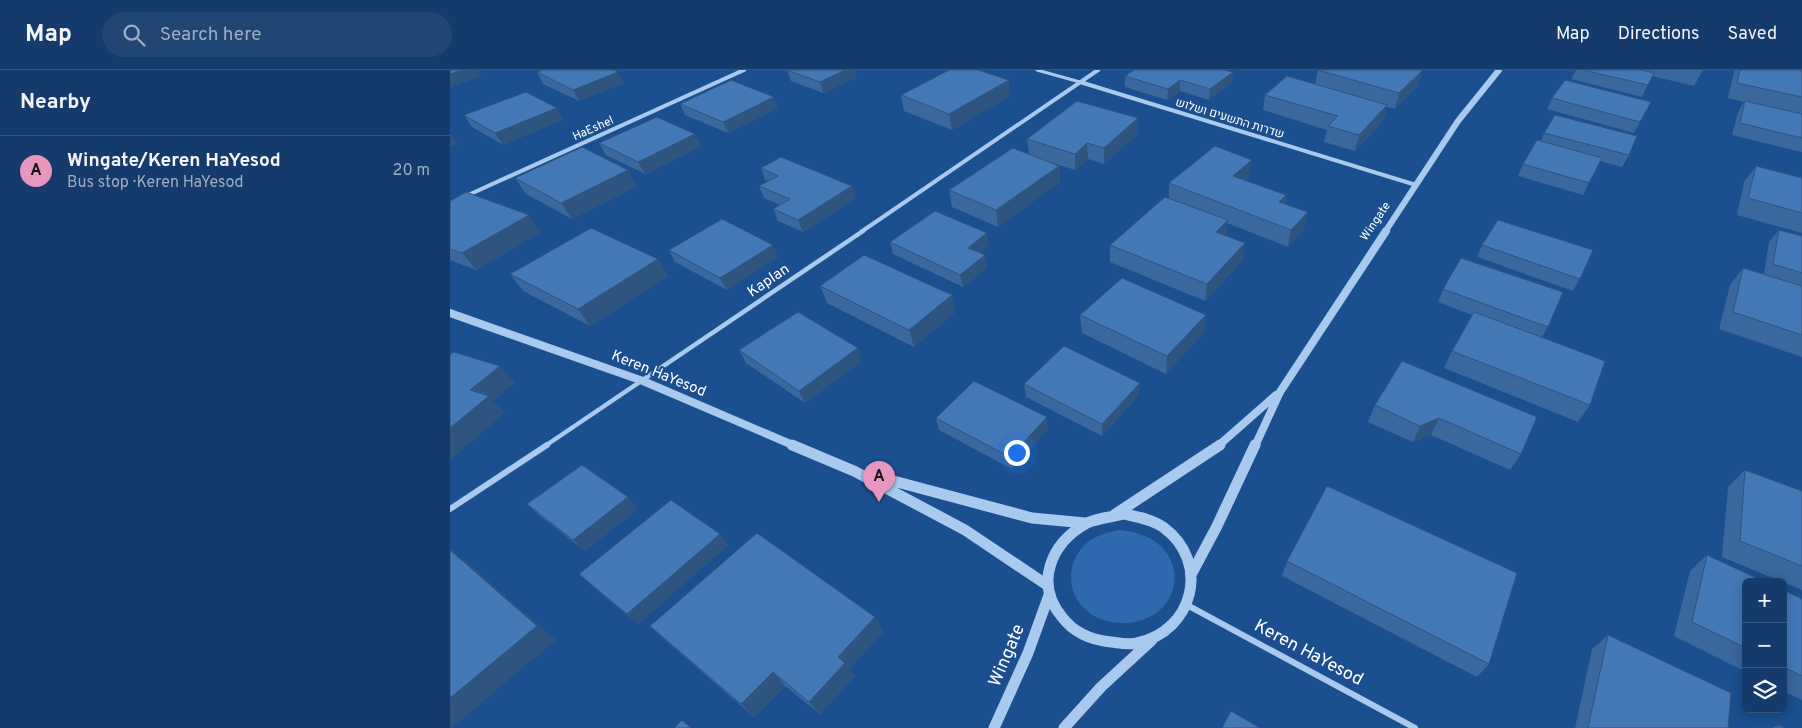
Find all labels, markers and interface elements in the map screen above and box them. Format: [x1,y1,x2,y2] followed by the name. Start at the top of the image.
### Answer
[102,12,452,57] search box
[25,20,72,50] text: Map
[120,21,148,49] icon: search
[160,23,261,47] text: Search here
[1556,23,1590,46] text: Map
[1618,23,1700,46] text: Directions
[1728,23,1777,46] text: Saved
[20,89,91,116] text: Nearby
[1173,95,1286,143] street label: שדרות התשעים ושלוש
[570,113,617,145] street label: HaEshel
[67,149,281,173] text: Wingate/Keren HaYesod
[30,161,42,181] text: A
[393,161,430,181] text: 20 m
[67,173,244,193] text: Bus stop · Keren HaYesod
[1357,199,1395,244] street label: Wingate
[744,260,794,302] street label: Kaplan
[608,347,709,402] street label: Keren HaYesod
[1004,440,1030,466] your location
[863,461,895,502] pin: A
[1742,578,1787,713] map controls
[1742,578,1787,623] button: +
[1250,615,1367,692] street label: Keren HaYesod
[984,621,1031,690] street label: Wingate
[1742,623,1787,668] button: −
[1742,668,1787,713] button: layers

